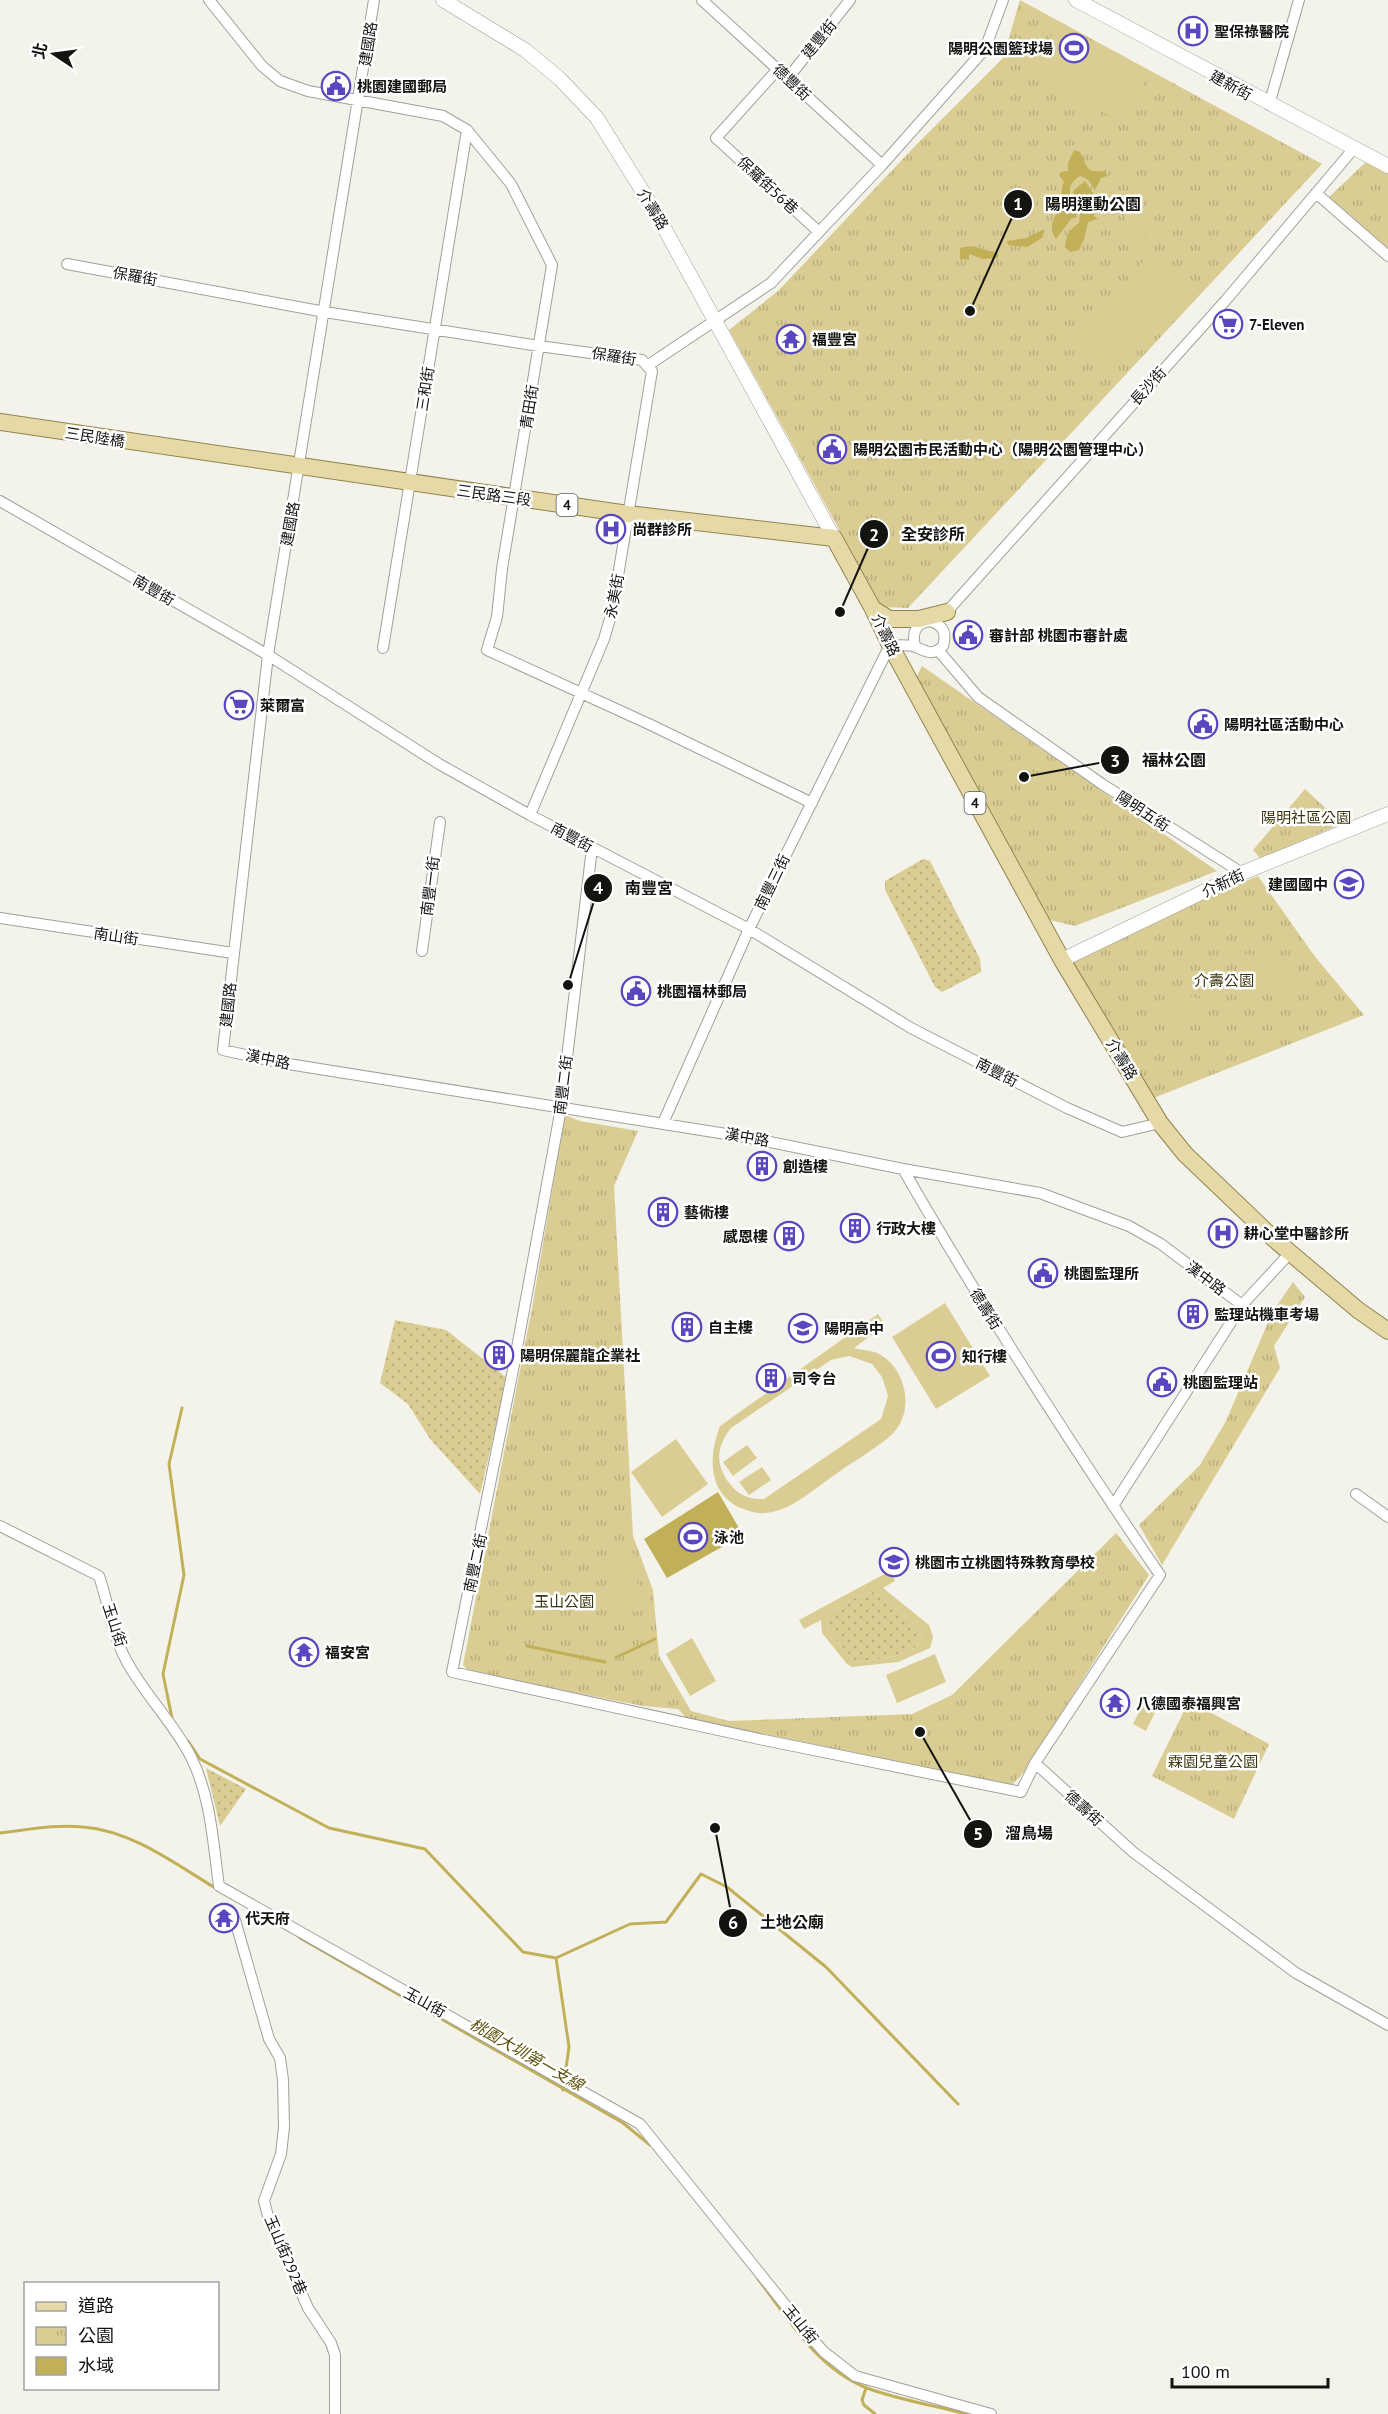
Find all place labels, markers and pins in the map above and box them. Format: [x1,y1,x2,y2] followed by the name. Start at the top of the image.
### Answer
[1177,15,1209,47] hospital icon: 聖保祿醫院
[1214,22,1289,41] place label: 聖保祿醫院
[1058,32,1090,64] sports icon: 陽明公園籃球場
[948,39,1053,58] place label: 陽明公園籃球場
[320,70,352,102] public building icon: 桃園建國郵局
[357,77,447,96] place label: 桃園建國郵局
[1003,187,1153,221] callout: 陽明運動公園
[1212,308,1244,340] supermarket icon: 7-Eleven
[1249,315,1304,334] place label: 7-Eleven
[775,323,807,355] temple icon: 福豐宮
[812,330,857,349] place label: 福豐宮
[816,433,848,465] public building icon: 陽明公園市民活動中心（陽明公園管理中心）
[853,440,1153,459] place label: 陽明公園市民活動中心（陽明公園管理中心）
[595,513,627,545] hospital icon: 尚群診所
[859,517,977,551] callout: 全安診所
[632,520,692,539] place label: 尚群診所
[952,619,984,651] public building icon: 審計部 桃園市審計處
[989,626,1128,645] place label: 審計部 桃園市審計處
[223,689,255,721] supermarket icon: 萊爾富
[260,696,305,715] place label: 萊爾富
[1187,708,1219,740] public building icon: 陽明社區活動中心
[1224,715,1344,734] place label: 陽明社區活動中心
[1100,743,1218,777] callout: 福林公園
[1333,868,1365,900] school or university icon: 建國國中
[583,871,685,905] callout: 南豐宮
[1268,875,1328,894] place label: 建國國中
[620,975,652,1007] public building icon: 桃園福林郵局
[657,982,747,1001] place label: 桃園福林郵局
[746,1150,778,1182] building icon: 創造樓
[783,1157,828,1176] place label: 創造樓
[647,1196,679,1228] building icon: 藝術樓
[684,1203,729,1222] place label: 藝術樓
[839,1212,871,1244] building icon: 行政大樓
[1207,1217,1239,1249] hospital icon: 耕心堂中醫診所
[876,1219,936,1238] place label: 行政大樓
[773,1220,805,1252] building icon: 感恩樓
[1244,1224,1349,1243] place label: 耕心堂中醫診所
[723,1227,768,1246] place label: 感恩樓
[1027,1257,1059,1289] public building icon: 桃園監理所
[1064,1264,1139,1283] place label: 桃園監理所
[1177,1298,1209,1330] building icon: 監理站機車考場
[1214,1305,1319,1324] place label: 監理站機車考場
[671,1311,703,1343] building icon: 自主樓
[787,1312,819,1344] school or university icon: 陽明高中
[708,1318,753,1337] place label: 自主樓
[824,1319,884,1338] place label: 陽明高中
[483,1339,515,1371] building icon: 陽明保麗龍企業社
[925,1340,957,1372] sports icon: 知行樓
[520,1346,640,1365] place label: 陽明保麗龍企業社
[962,1347,1007,1366] place label: 知行樓
[755,1362,787,1394] building icon: 司令台
[1146,1366,1178,1398] public building icon: 桃園監理站
[792,1369,837,1388] place label: 司令台
[1183,1373,1258,1392] place label: 桃園監理站
[677,1521,709,1553] sports icon: 泳池
[714,1528,744,1547] place label: 泳池
[878,1546,910,1578] school or university icon: 桃園市立桃園特殊教育學校
[915,1553,1095,1572] place label: 桃園市立桃園特殊教育學校
[288,1636,320,1668] temple icon: 福安宮
[325,1643,370,1662] place label: 福安宮
[1099,1687,1131,1719] temple icon: 八德國泰福興宮
[1136,1694,1241,1713] place label: 八德國泰福興宮
[963,1817,1065,1851] callout: 溜鳥場
[208,1902,240,1934] temple icon: 代天府
[718,1906,836,1940] callout: 土地公廟
[245,1909,290,1928] place label: 代天府

